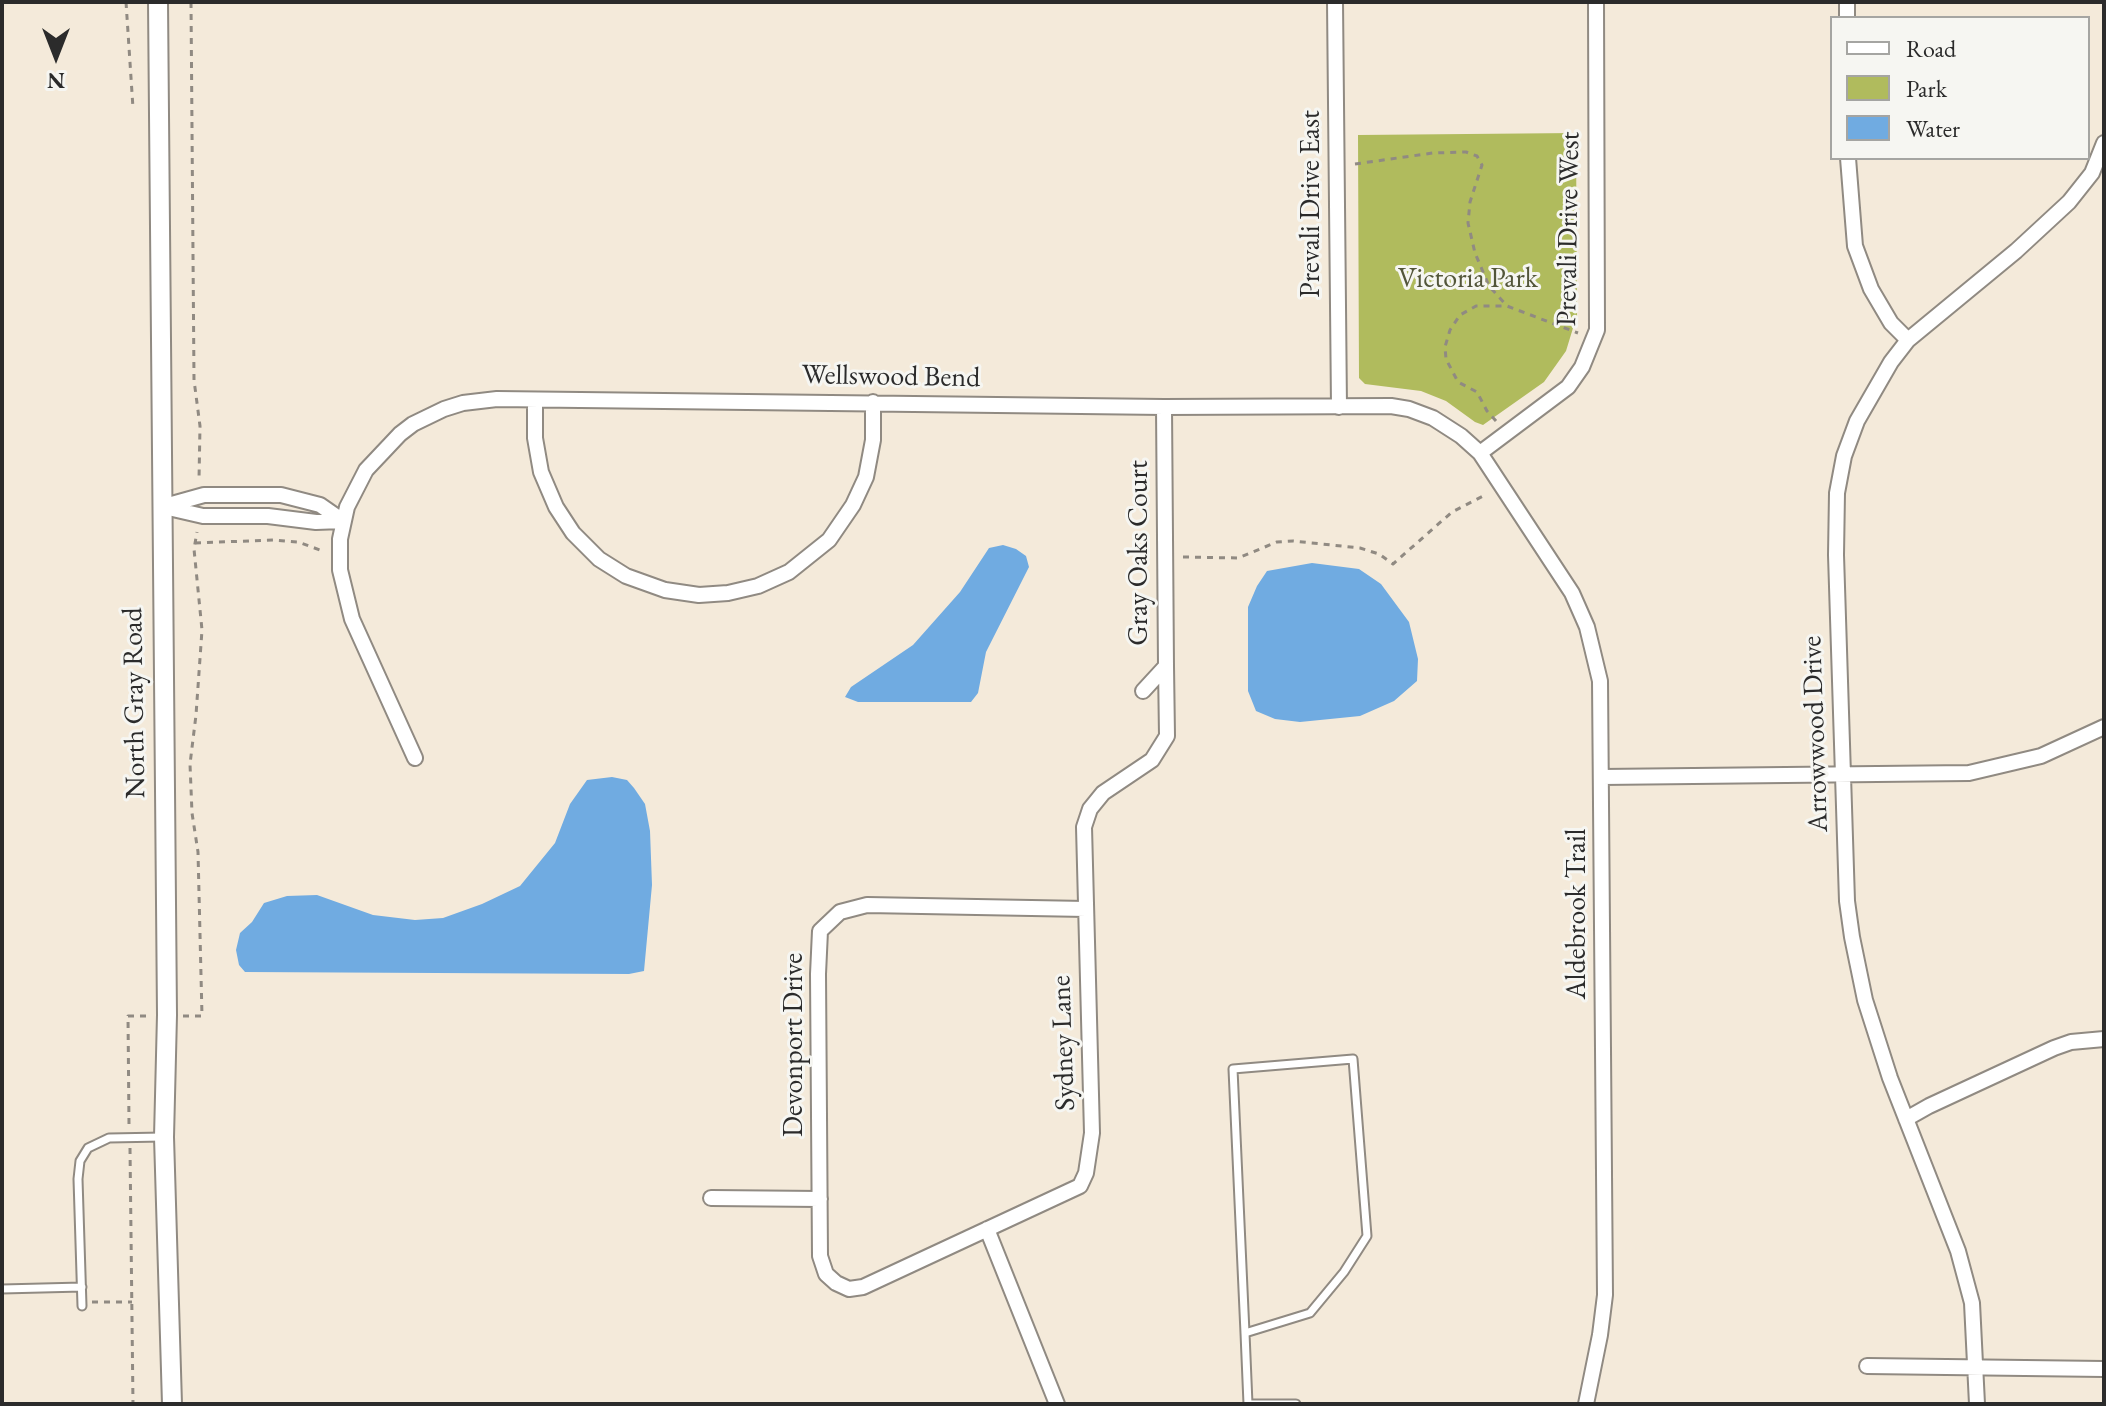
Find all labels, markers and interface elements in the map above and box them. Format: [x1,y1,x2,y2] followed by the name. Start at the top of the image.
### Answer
[16,16,96,96] north arrow
[1830,16,2090,160] legend
[1906,33,1956,64] text: Road
[47,66,65,95] text: N
[1906,73,1947,104] text: Park
[1294,110,1328,298] street label: Prevali Drive East
[1906,113,1960,144] text: Water
[1551,131,1587,327] street label: Prevali Drive West
[1398,262,1538,296] park label: Victoria Park
[801,359,981,395] street label: Wellswood Bend
[1122,460,1156,646] street label: Gray Oaks Court
[117,607,153,799] street label: North Gray Road
[1796,635,1836,833] street label: Arrowwood Drive
[1560,828,1594,1000] street label: Aldebrook Trail
[777,953,811,1137] street label: Devonport Drive
[1045,975,1083,1111] street label: Sydney Lane

